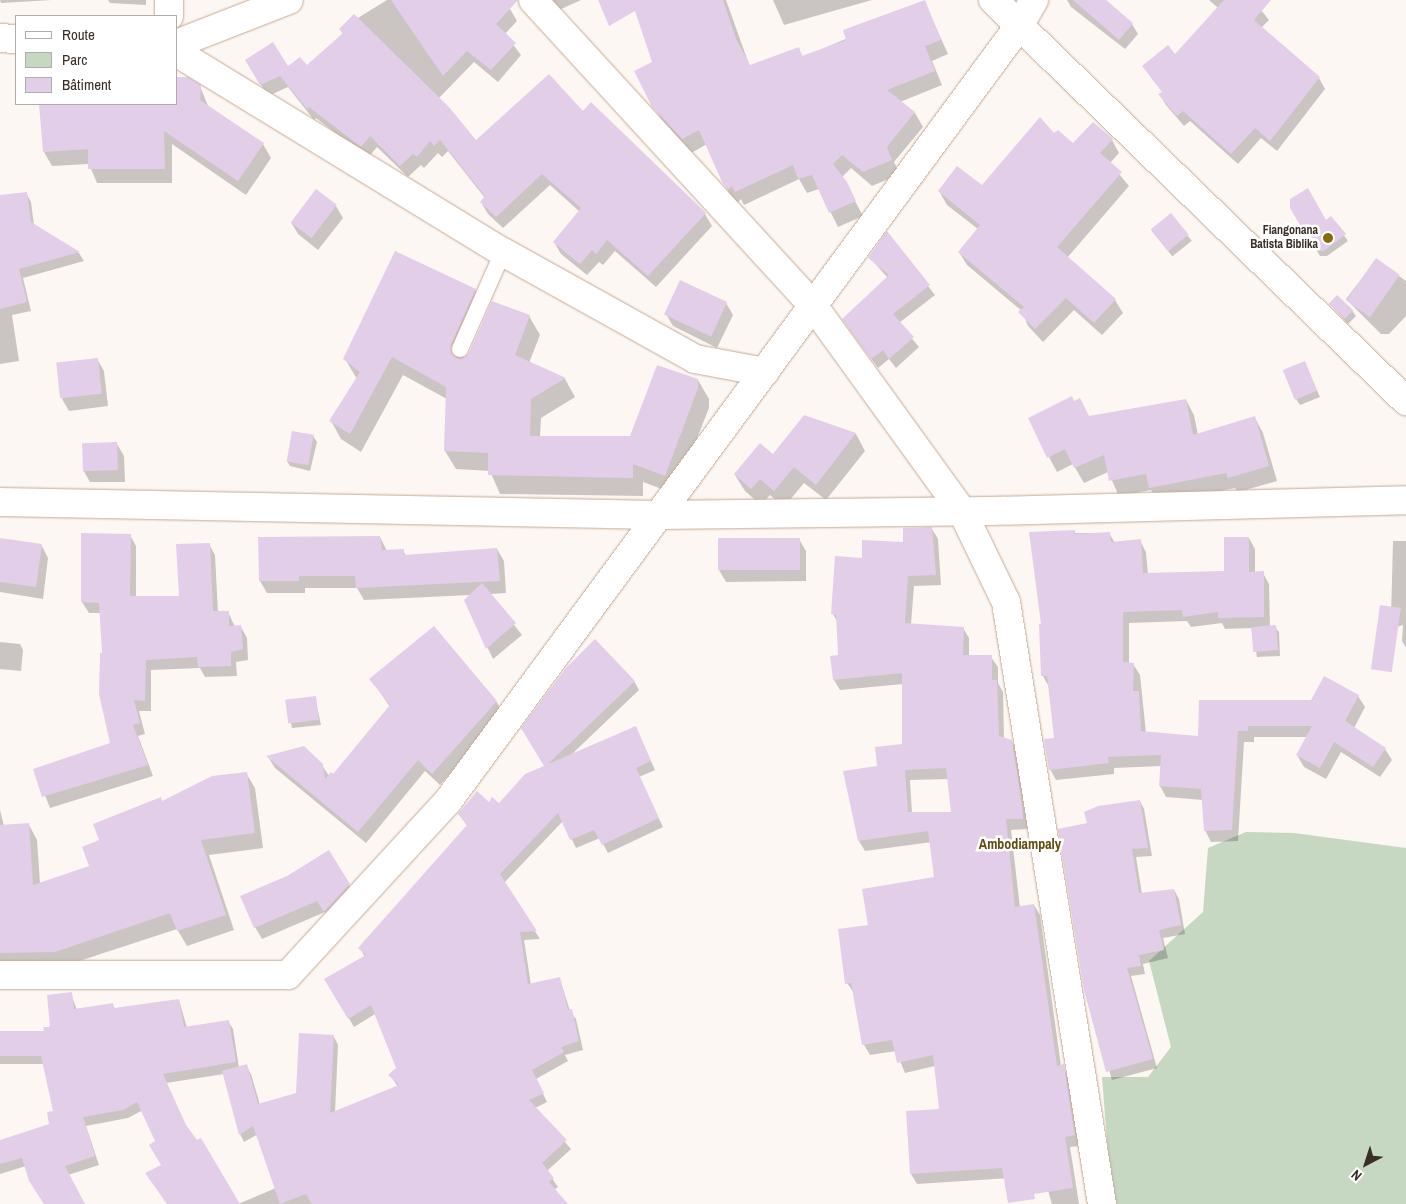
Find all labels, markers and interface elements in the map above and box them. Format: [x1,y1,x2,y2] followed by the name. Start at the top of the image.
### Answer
[15,15,178,105] legend
[62,24,95,45] text: Route
[62,49,87,70] text: Parc
[62,74,111,95] text: Bâtiment
[1250,224,1318,252] place label: Fiangonana Batista Biblika
[1322,232,1334,244] marker: Fiangonana Batista Biblika
[979,836,1061,852] district label: Ambodiampaly
[1341,1139,1391,1189] north arrow
[1347,1166,1365,1185] text: N

